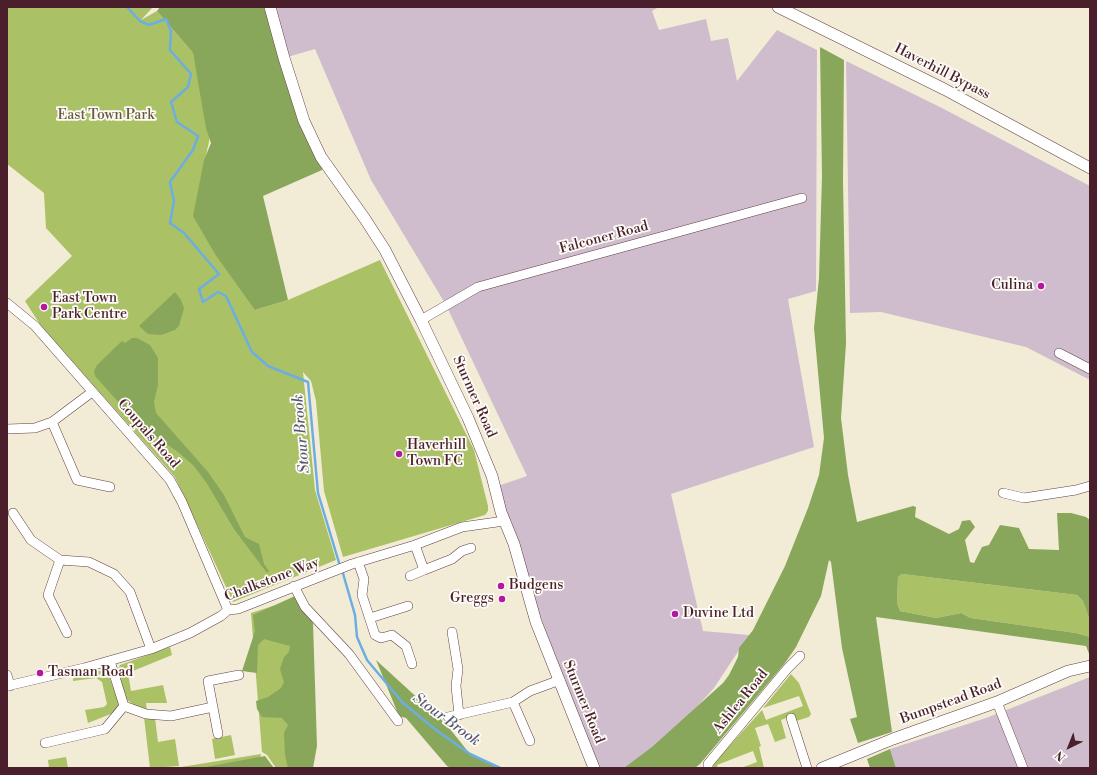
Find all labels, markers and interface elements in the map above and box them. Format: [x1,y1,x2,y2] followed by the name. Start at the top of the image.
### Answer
[891,41,993,103] street label: Haverhill Bypass
[57,108,155,124] park label: East Town Park
[558,218,650,258] street label: Falconer Road
[991,278,1033,294] place label: Culina
[1036,281,1046,291] marker: Culina
[52,291,127,324] place label: East Town Park Centre
[39,302,49,312] marker: East Town Park Centre
[448,353,500,441] street label: Sturmer Road
[290,394,314,474] water label: Stour Brook
[113,396,183,472] street label: Coupals Road
[407,438,466,470] place label: Haverhill Town FC
[394,449,404,459] marker: Haverhill Town FC
[222,554,322,606] street label: Chalkstone Way
[509,578,563,594] place label: Budgens
[496,581,506,591] marker: Budgens
[450,591,494,607] place label: Greggs
[497,594,507,604] marker: Greggs
[683,606,754,622] place label: Duvine Ltd
[670,609,680,619] marker: Duvine Ltd
[559,658,607,746] street label: Sturmer Road
[48,665,133,681] place label: Tasman Road
[710,667,772,737] street label: Ashlea Road
[35,668,45,678] marker: Tasman Road
[898,676,1004,728] street label: Bumpstead Road
[409,689,483,751] water label: Stour Brook
[1049,727,1089,767] north arrow
[1053,748,1069,764] text: N

